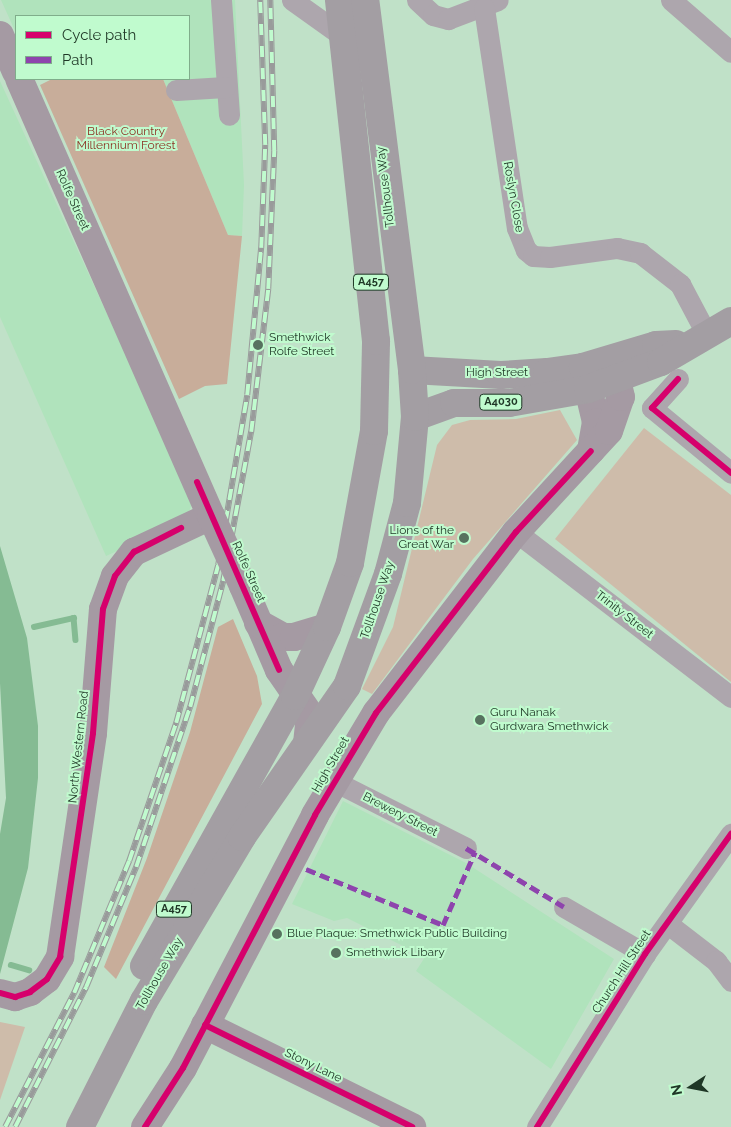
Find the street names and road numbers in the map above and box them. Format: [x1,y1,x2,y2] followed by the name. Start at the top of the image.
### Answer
[374,146,398,228] street label: Tollhouse Way
[500,160,526,234] street label: Roslyn Close
[52,167,92,233] street label: Rolfe Street
[352,274,390,290] road number: A457
[466,366,528,380] street label: High Street
[478,394,524,411] road number: A4030
[228,539,268,605] street label: Rolfe Street
[358,559,398,641] street label: Tollhouse Way
[592,588,656,642] street label: Trinity Street
[66,690,92,804] street label: North Western Road
[309,734,353,796] street label: High Street
[360,790,440,840] street label: Brewery Street
[155,901,193,918] road number: A457
[589,927,655,1017] street label: Church Hill Street
[133,935,187,1013] street label: Tollhouse Way
[282,1046,344,1086] street label: Stony Lane

